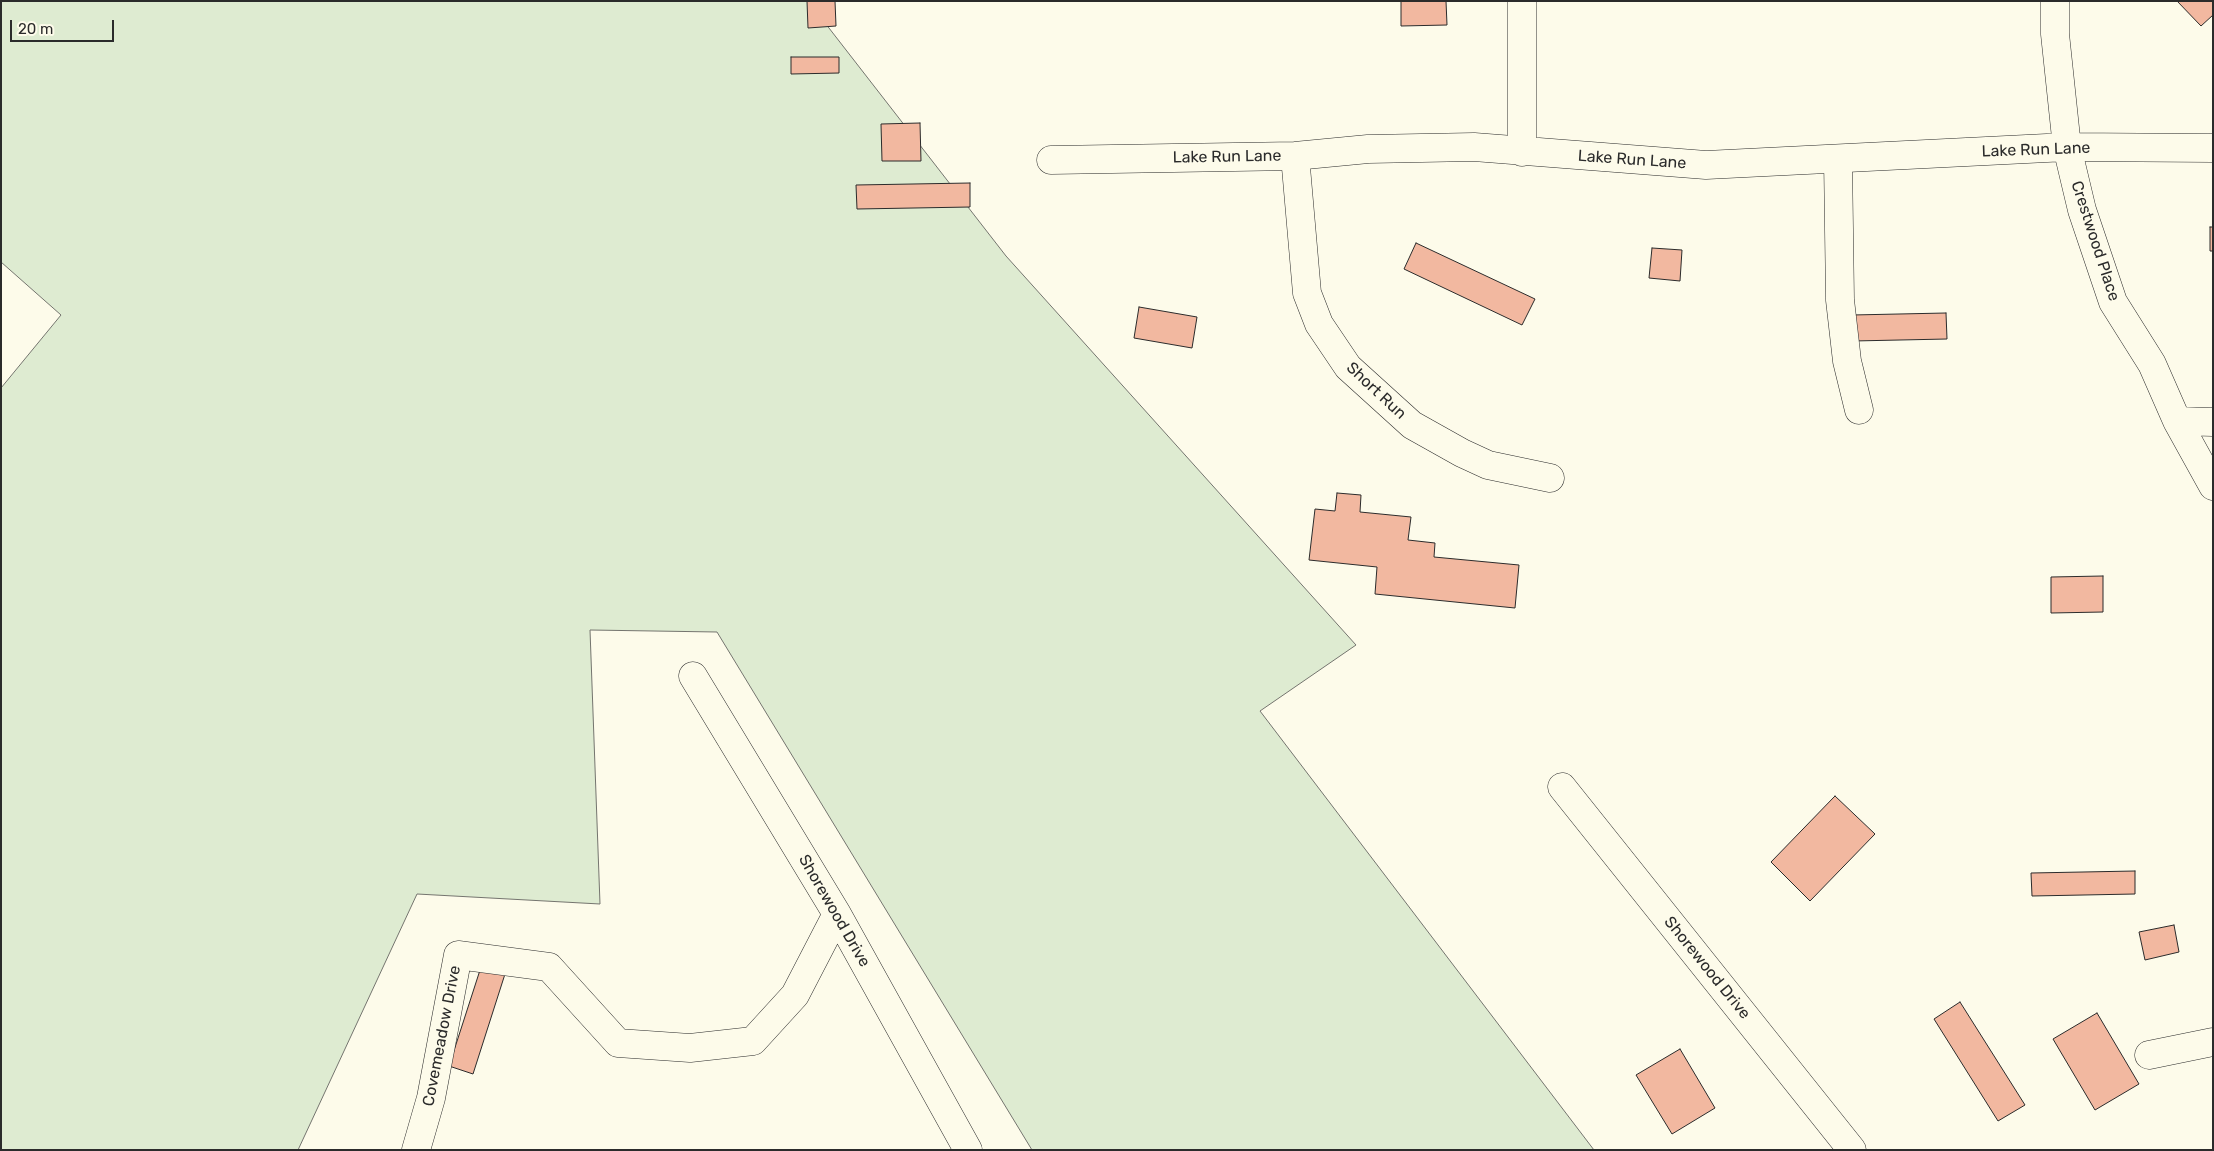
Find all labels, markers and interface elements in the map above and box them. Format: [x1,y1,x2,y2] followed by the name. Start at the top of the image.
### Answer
[12,10,116,42] scale bar
[18,20,53,38] text: 20 m
[1981,139,2091,161] street label: Lake Run Lane
[1172,146,1282,168] street label: Lake Run Lane
[1577,147,1687,173] street label: Lake Run Lane
[2067,179,2123,303] street label: Crestwood Place
[1342,358,1410,424] street label: Short Run
[794,851,874,971] street label: Shorewood Drive
[1660,913,1754,1023] street label: Shorewood Drive
[419,964,465,1108] street label: Covemeadow Drive

